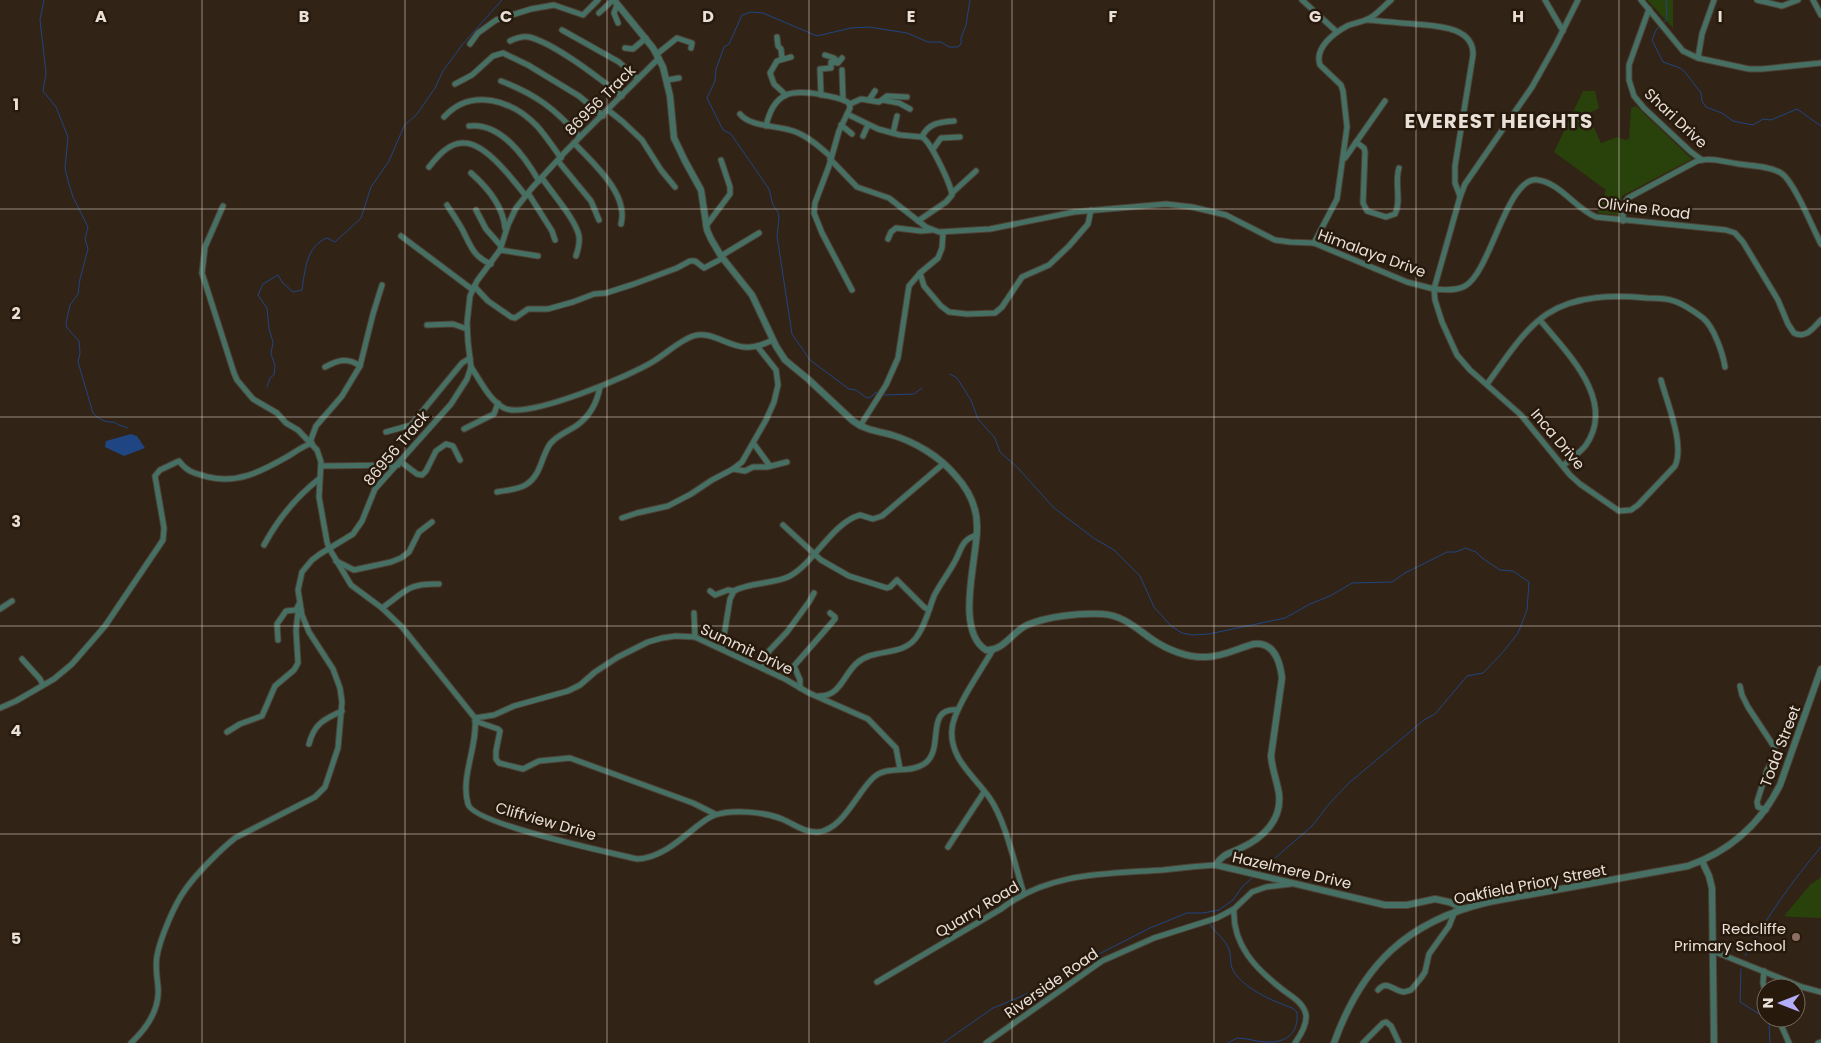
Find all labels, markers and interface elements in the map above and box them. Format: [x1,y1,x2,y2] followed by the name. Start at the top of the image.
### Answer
[95,5,107,28] text: A
[299,5,309,28] text: B
[500,5,512,28] text: C
[702,5,714,28] text: D
[907,5,915,28] text: E
[1109,5,1118,28] text: F
[1309,5,1321,28] text: G
[1512,5,1524,28] text: H
[1718,5,1722,28] text: I
[560,60,640,140] street label: 86956 Track
[1640,83,1712,153] street label: Shari Drive
[13,93,19,116] text: 1
[1405,107,1593,135] district label: EVEREST HEIGHTS
[1596,192,1692,224] street label: Olivine Road
[1315,224,1429,282] street label: Himalaya Drive
[11,302,21,325] text: 2
[1526,404,1590,474] street label: Inca Drive
[358,406,434,490] street label: 86956 Track
[11,510,21,533] text: 3
[697,618,797,680] street label: Summit Drive
[1755,702,1805,790] street label: Todd Street
[11,719,22,742] text: 4
[493,797,599,845] street label: Cliffview Drive
[1230,846,1354,894] street label: Hazelmere Drive
[1452,859,1608,909] street label: Oakfield Priory Street
[931,876,1023,942] street label: Quarry Road
[1674,918,1786,956] place label: Redcliffe Primary School
[11,927,21,950] text: 5
[1790,931,1802,943] marker: Redcliffe Primary School
[1000,943,1102,1023] street label: Riverside Road
[1756,978,1806,1028] north arrow
[1758,998,1778,1008] text: N

